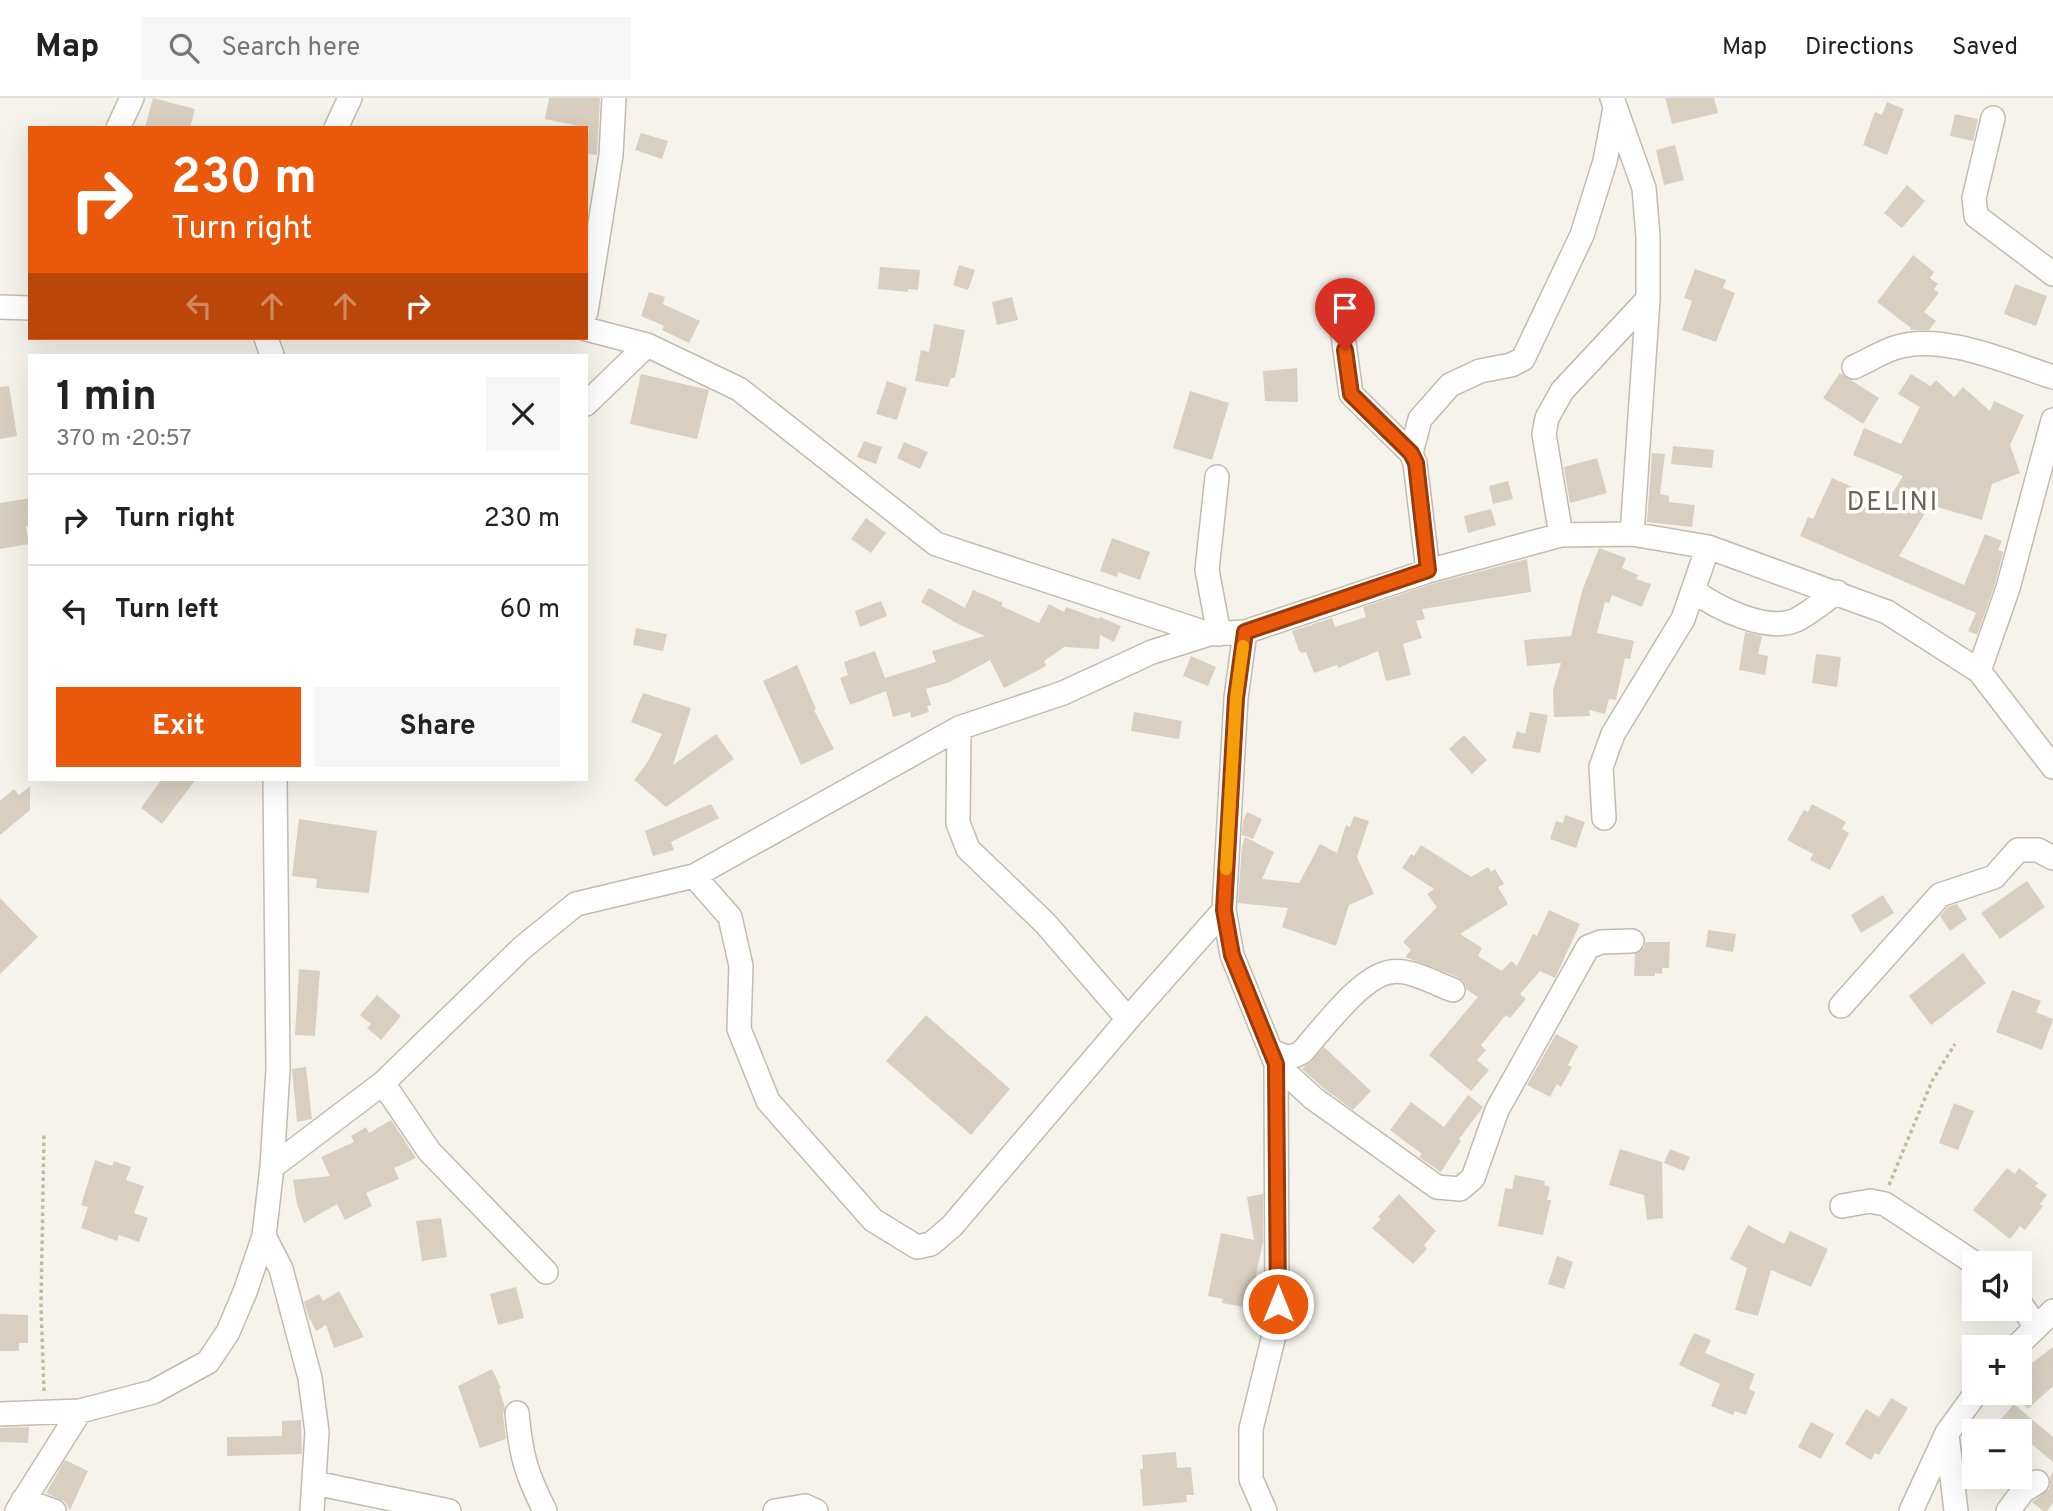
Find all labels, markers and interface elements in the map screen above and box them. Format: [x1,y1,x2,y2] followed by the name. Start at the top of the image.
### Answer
[141,17,631,80] search box
[35,27,99,69] text: Map
[165,29,203,67] icon: search
[221,32,360,65] text: Search here
[1722,33,1767,63] text: Map
[1805,33,1914,63] text: Directions
[1952,33,2018,63] text: Saved
[171,149,317,211] text: 230 m
[56,154,147,245] icon: right
[171,210,313,250] text: Turn right
[1315,278,1375,350] pin
[180,287,218,325] icon: left
[253,287,291,325] icon: ahead
[326,287,364,325] icon: ahead
[399,287,437,325] icon: right
[1326,289,1364,327] icon: arrive
[56,372,157,425] text: 1 min
[486,377,560,451] button: close
[56,425,191,454] text: 370 m · 20:57
[1847,487,1939,520] district label: DELINI
[56,501,94,539] icon: right
[115,503,235,536] text: Turn right
[484,503,560,536] text: 230 m
[56,592,94,630] icon: left
[115,594,219,627] text: Turn left
[500,594,560,627] text: 60 m
[56,687,301,767] button: Exit
[315,687,560,767] button: Share
[1962,1251,2032,1489] map controls
[1962,1251,2032,1321] button: sound
[1241,1267,1315,1341] position arrow
[1962,1335,2032,1405] button: +
[1962,1419,2032,1489] button: −

